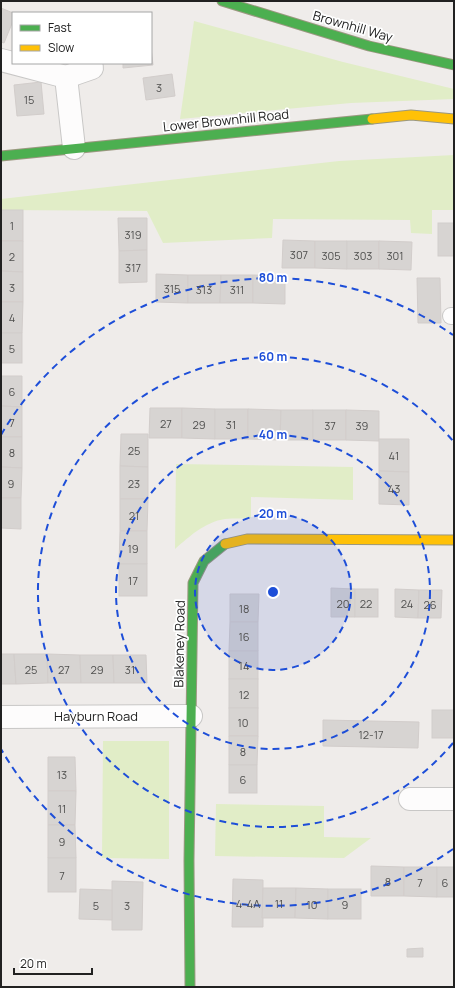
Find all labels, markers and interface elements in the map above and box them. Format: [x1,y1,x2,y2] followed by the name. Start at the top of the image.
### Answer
[311,6,395,46] street label: Brownhill Way
[12,12,152,64] legend
[48,19,72,36] text: Fast
[48,39,74,56] text: Slow
[156,80,162,95] house number: 3
[24,92,34,107] house number: 15
[162,104,290,136] street label: Lower Brownhill Road
[10,218,14,233] house number: 1
[124,227,142,242] house number: 319
[290,247,308,262] house number: 307
[321,248,341,263] house number: 305
[354,248,372,263] house number: 303
[386,248,404,263] house number: 301
[9,249,15,264] house number: 2
[125,260,141,275] house number: 317
[259,269,287,286] text: 80 m
[9,280,15,295] house number: 3
[164,281,180,296] house number: 315
[196,282,212,297] house number: 313
[230,282,244,297] house number: 311
[9,310,15,325] house number: 4
[9,341,15,356] house number: 5
[259,348,287,365] text: 60 m
[9,384,16,399] house number: 6
[9,415,15,430] house number: 7
[160,416,172,431] house number: 27
[192,417,206,432] house number: 29
[226,417,236,432] house number: 31
[324,418,336,433] house number: 37
[356,418,369,433] house number: 39
[259,426,287,443] text: 40 m
[128,443,140,458] house number: 25
[9,445,15,460] house number: 8
[389,448,399,463] house number: 41
[8,476,15,491] house number: 9
[128,476,140,491] house number: 23
[388,481,400,496] house number: 43
[259,505,287,522] text: 20 m
[129,508,139,523] house number: 21
[127,541,139,556] house number: 19
[128,573,138,588] house number: 17
[266,585,280,599] centre of rings
[337,596,349,611] house number: 20
[360,596,372,611] house number: 22
[401,596,413,611] house number: 24
[423,597,437,612] house number: 26
[169,600,189,688] street label: Blakeney Road
[239,601,249,616] house number: 18
[238,629,250,644] house number: 16
[239,658,249,673] house number: 14
[25,662,37,677] house number: 25
[58,662,70,677] house number: 27
[90,662,104,677] house number: 29
[125,662,135,677] house number: 31
[239,687,249,702] house number: 12
[54,707,138,725] street label: Hayburn Road
[237,715,249,730] house number: 10
[359,727,384,742] house number: 12-17
[240,744,246,759] house number: 8
[57,767,67,782] house number: 13
[240,772,247,787] house number: 6
[58,801,66,816] house number: 11
[59,834,66,849] house number: 9
[59,868,65,883] house number: 7
[385,874,391,889] house number: 8
[417,875,423,890] house number: 7
[442,875,449,890] house number: 6
[236,896,260,911] house number: 4-4A
[275,896,283,911] house number: 11
[306,897,318,912] house number: 10
[342,897,349,912] house number: 9
[93,898,99,913] house number: 5
[124,898,130,913] house number: 3
[14,950,92,976] scale bar
[20,955,47,972] text: 20 m

